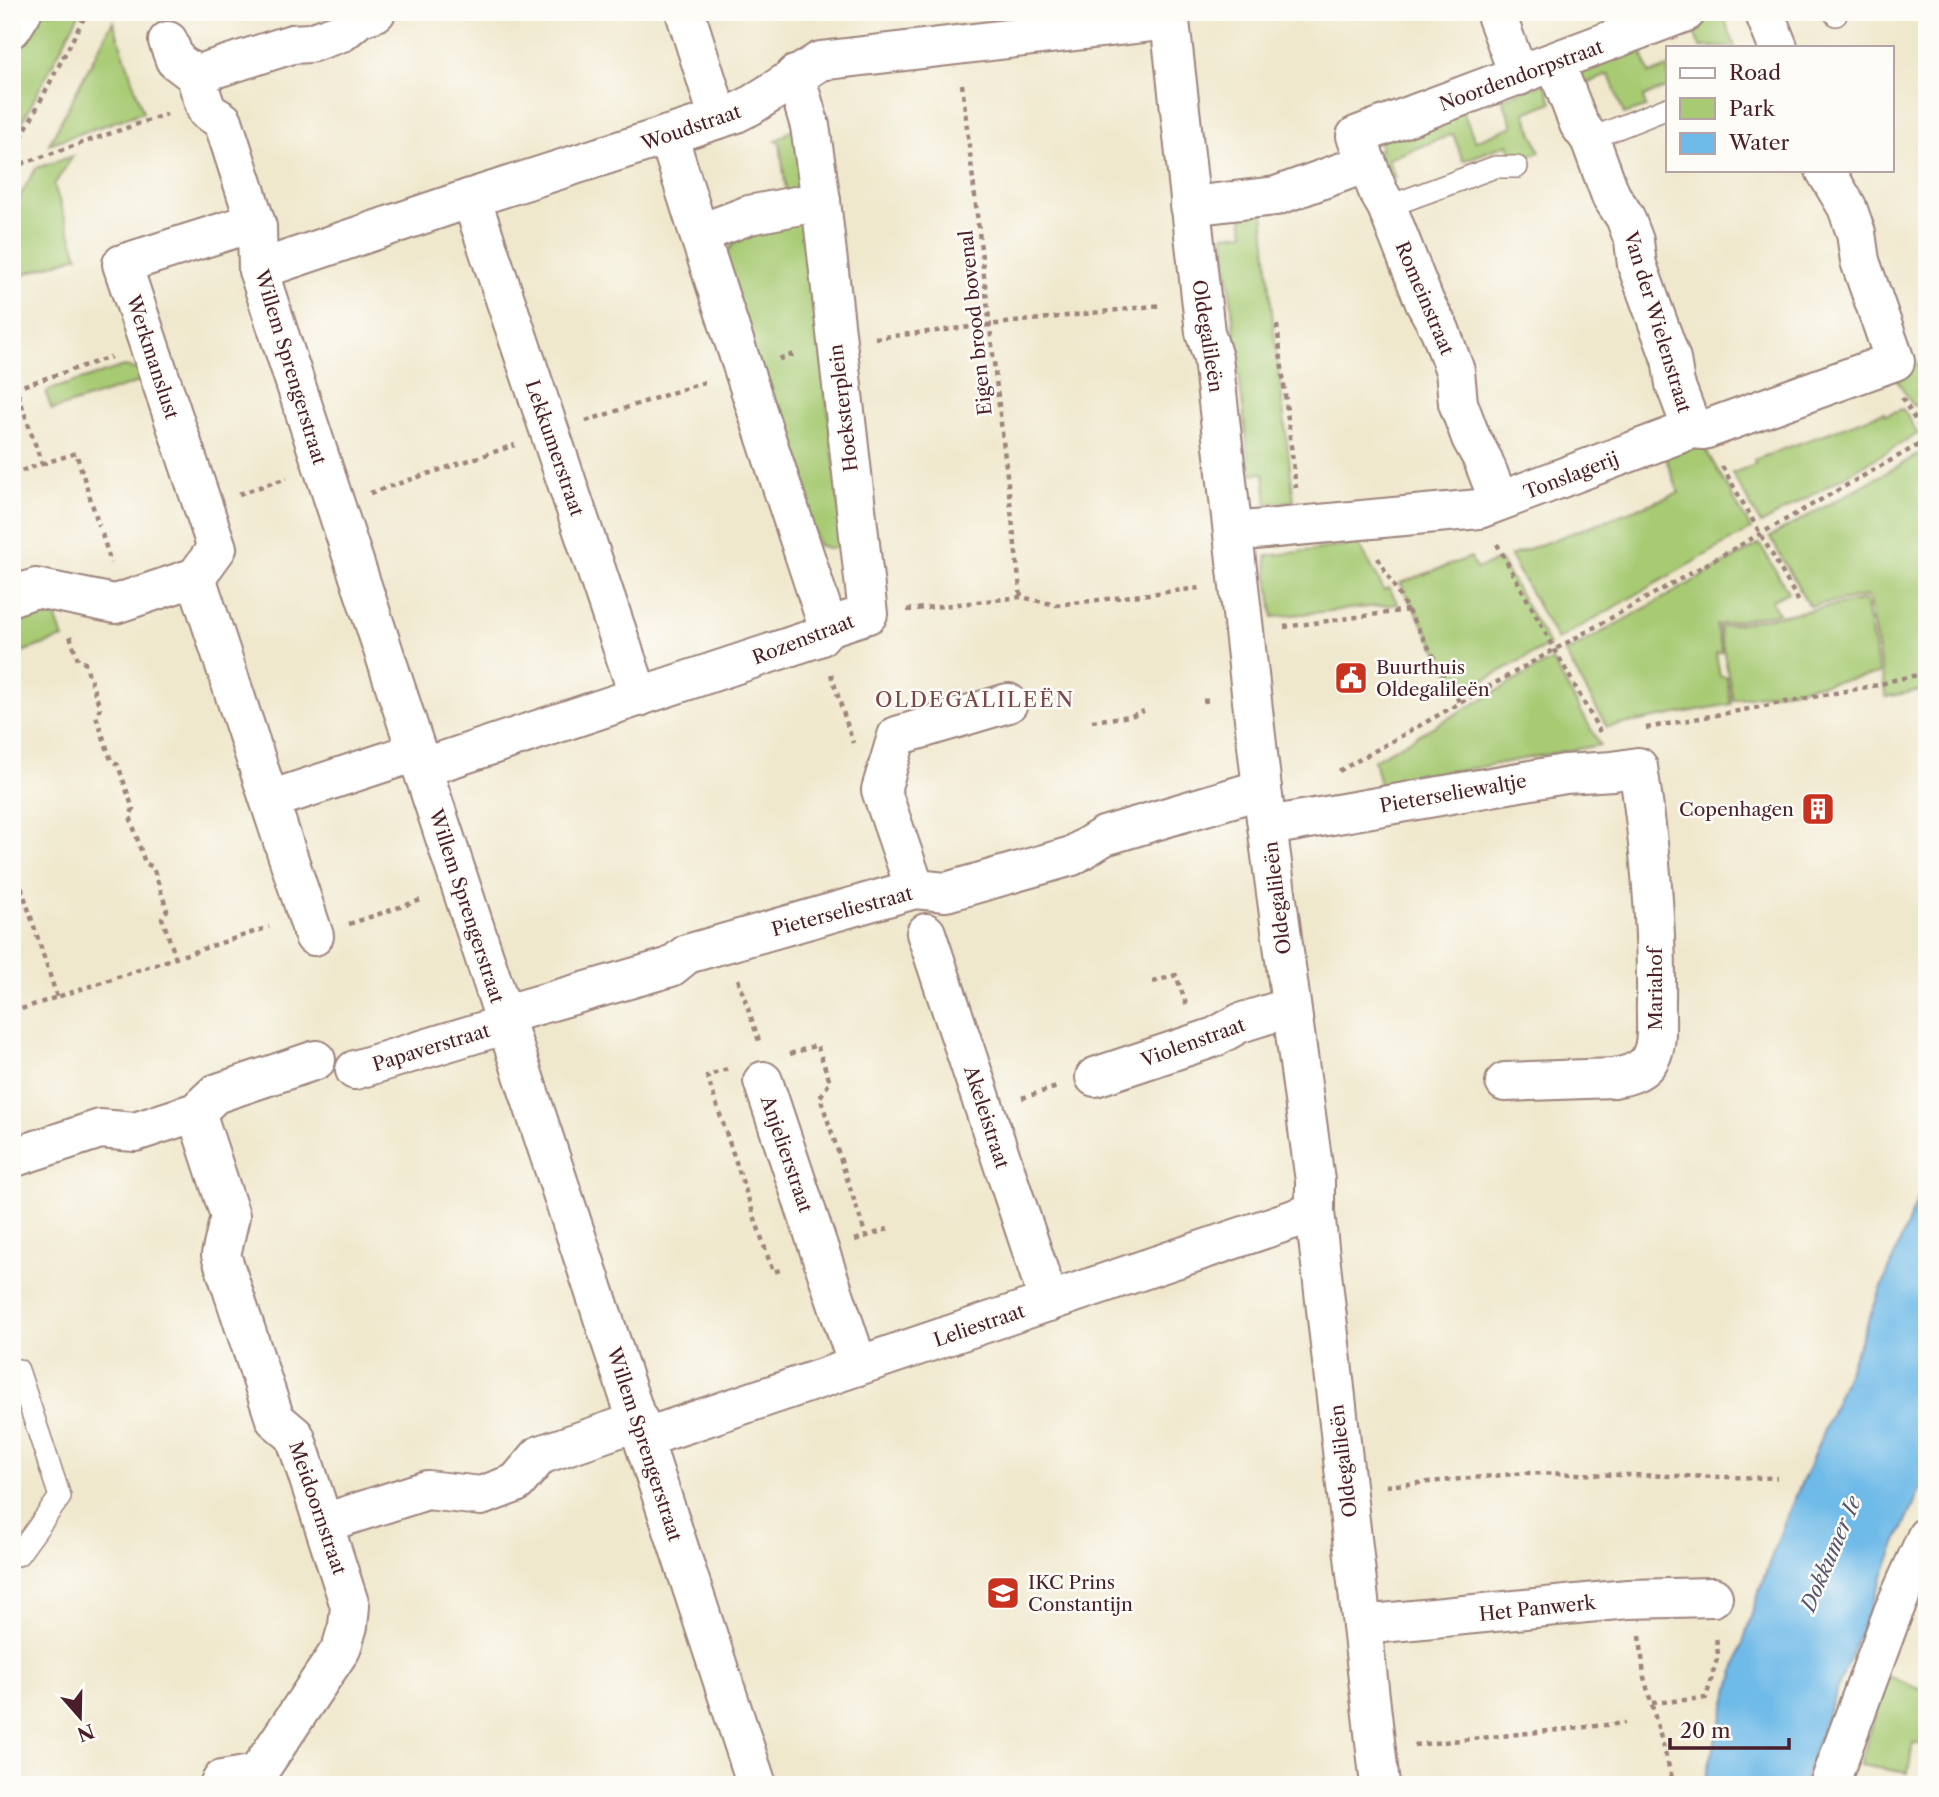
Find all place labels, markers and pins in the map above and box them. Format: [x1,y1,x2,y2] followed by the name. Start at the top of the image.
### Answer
[1376,656,1490,701] place label: Buurthuis Oldegalileën
[1332,659,1370,697] public building icon: Buurthuis Oldegalileën
[1799,790,1837,828] building icon: Copenhagen
[1679,798,1794,821] place label: Copenhagen
[1028,1571,1133,1616] place label: IKC Prins Constantijn
[984,1574,1022,1612] school or university icon: IKC Prins Constantijn

